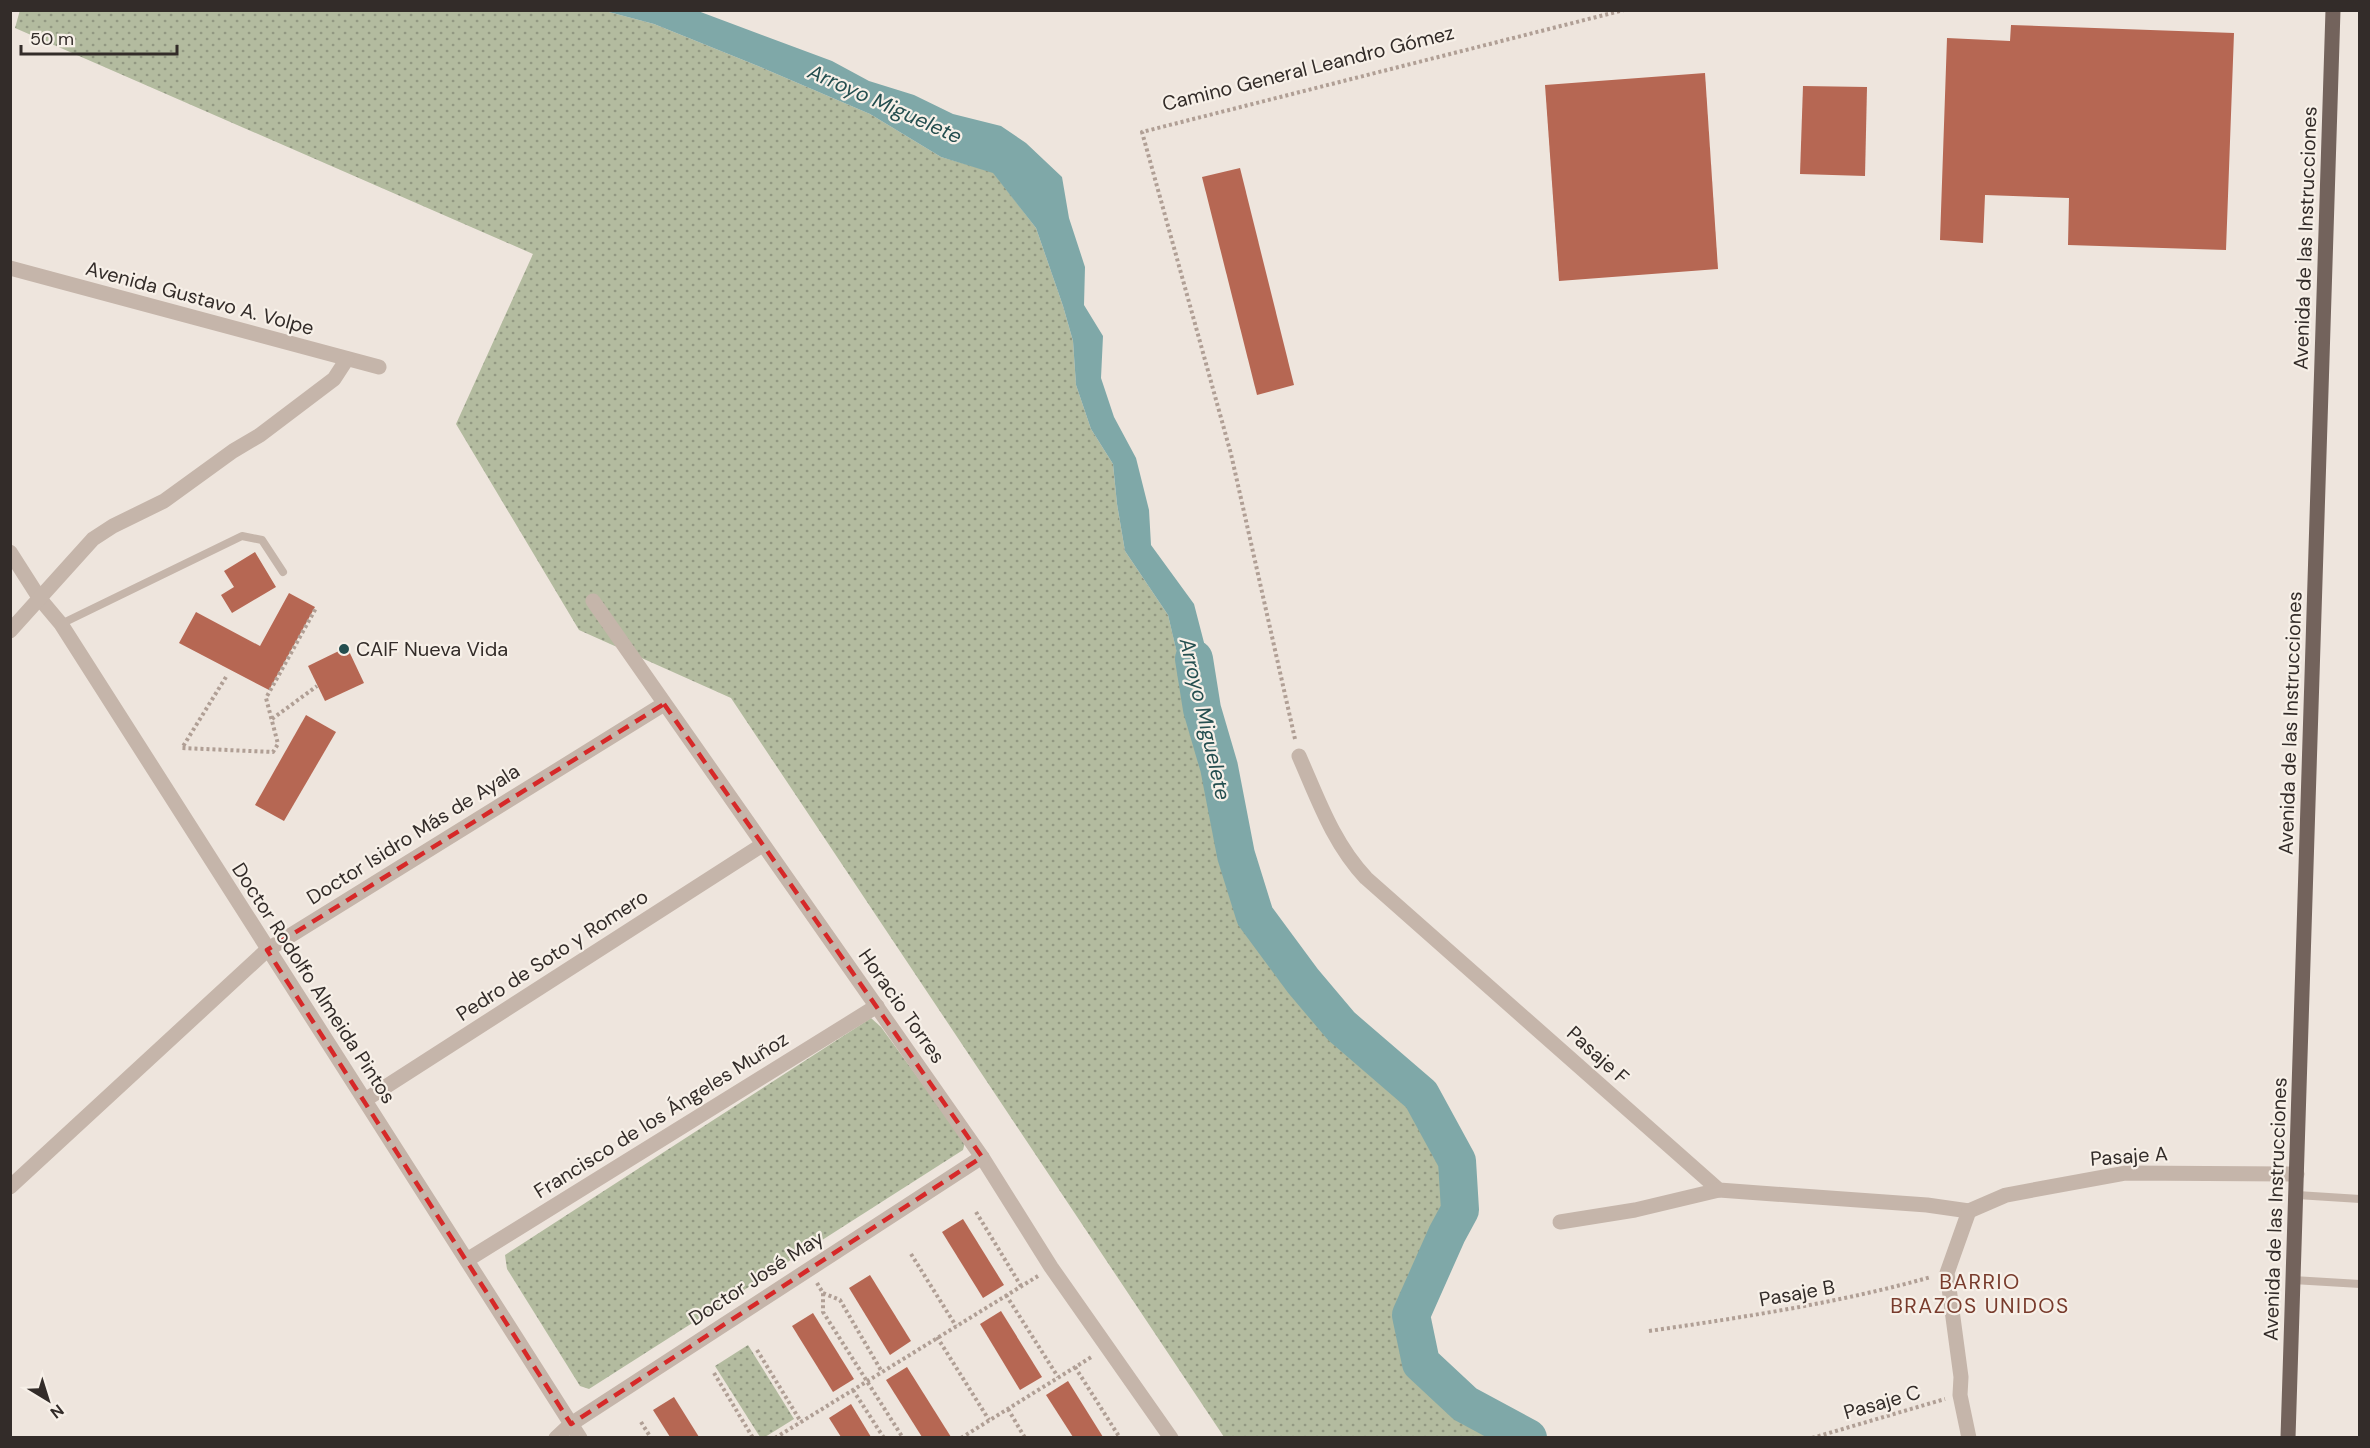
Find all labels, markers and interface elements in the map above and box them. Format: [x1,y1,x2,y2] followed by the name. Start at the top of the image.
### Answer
[21,18,177,56] scale bar
[1159,19,1457,117] street label: Camino General Leandro Gómez
[30,27,74,51] text: 50 m
[803,57,966,150] water label: Arroyo Miguelete
[2287,106,2323,370] street label: Avenida de las Instrucciones
[83,255,317,341] street label: Avenida Gustavo A. Volpe
[2272,591,2308,855] street label: Avenida de las Instrucciones
[1173,634,1237,803] water label: Arroyo Miguelete
[356,636,508,662] place label: CAIF Nueva Vida
[337,642,351,656] marker: CAIF Nueva Vida
[302,758,524,910] street label: Doctor Isidro Más de Ayala
[226,858,402,1108] street label: Doctor Rodolfo Almeida Pintos
[451,883,653,1027] street label: Pedro de Soto y Romero
[853,944,951,1068] street label: Horacio Torres
[1561,1020,1635,1090] street label: Pasaje F
[529,1026,793,1204] street label: Francisco de los Ángeles Muñoz
[2257,1077,2293,1341] street label: Avenida de las Instrucciones
[2089,1140,2169,1172] street label: Pasaje A
[683,1225,829,1331] street label: Doctor José May
[1890,1268,2070,1320] district label: BARRIO BRAZOS UNIDOS
[1757,1274,1837,1312] street label: Pasaje B
[18,1370,78,1430] north arrow
[1841,1379,1923,1425] street label: Pasaje C
[46,1400,68,1423] text: N

